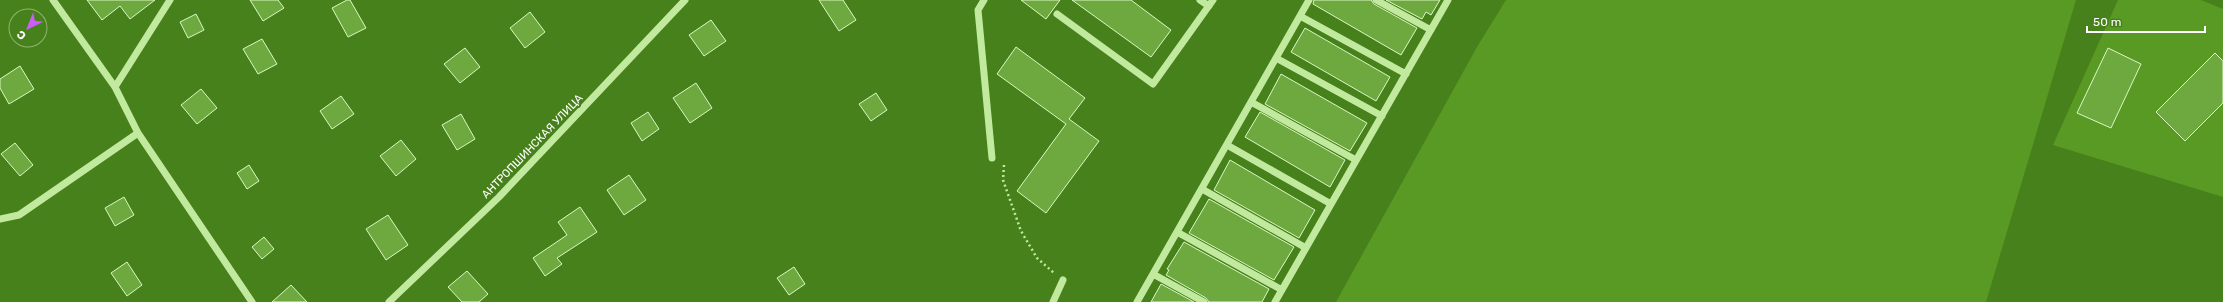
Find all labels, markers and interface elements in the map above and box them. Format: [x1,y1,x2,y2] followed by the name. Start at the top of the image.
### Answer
[8,8,48,48] north arrow
[2087,8,2205,34] scale bar
[2093,15,2121,29] text: 50 m
[14,27,29,42] text: С
[479,91,586,201] street label: АНТРОПШИНСКАЯ УЛИЦА

